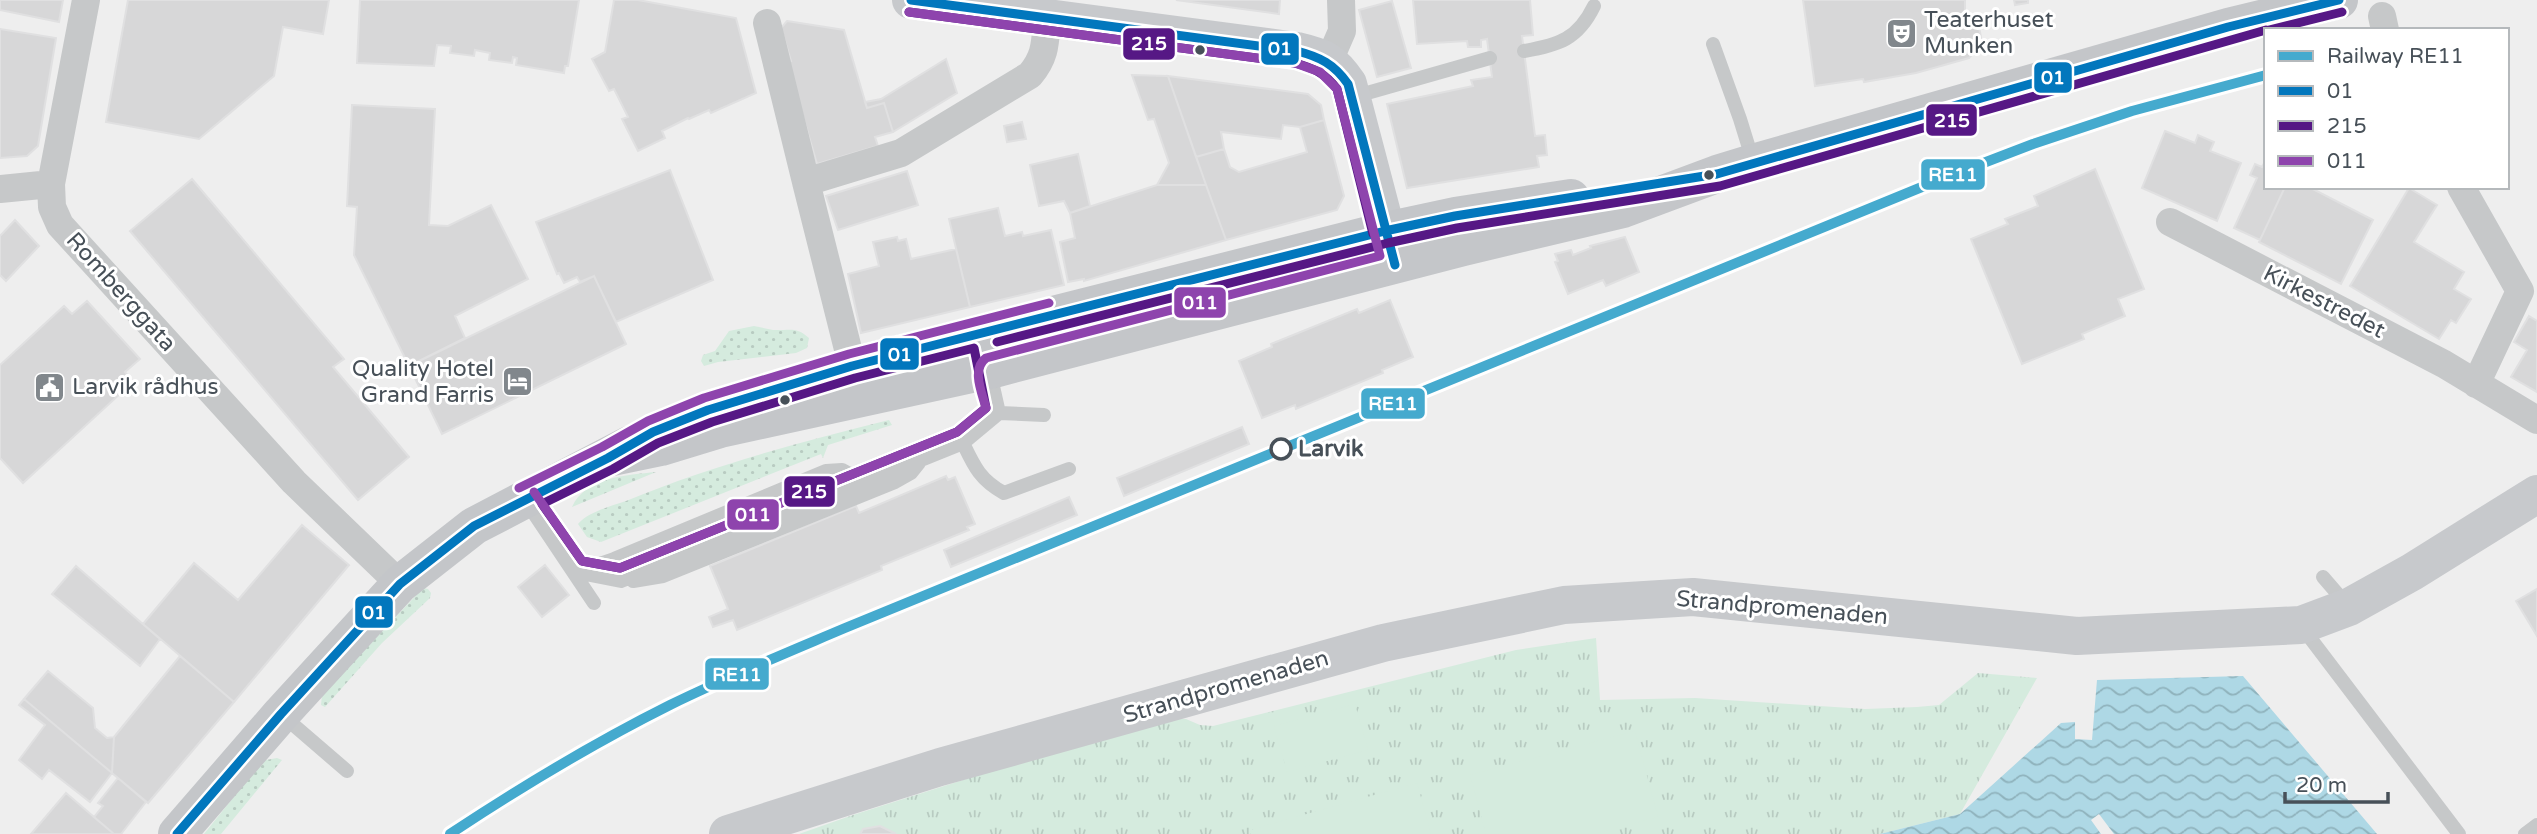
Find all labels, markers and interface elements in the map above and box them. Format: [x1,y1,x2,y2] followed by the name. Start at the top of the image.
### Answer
[1924,6,2054,60] place label: Teaterhuset Munken
[1884,16,1918,50] theatre icon: Teaterhuset Munken
[1122,27,1176,61] line badge: 215
[2264,28,2509,189] legend
[1260,32,1300,66] line badge: 01
[1131,33,1167,55] text: 215
[1268,38,1292,60] text: 01
[1193,43,1207,57] unlabelled marker
[2327,44,2464,69] text: Railway RE11
[2033,61,2073,94] line badge: 01
[2041,67,2065,89] text: 01
[2327,79,2353,104] text: 01
[1925,103,1978,137] line badge: 215
[1934,110,1970,132] text: 215
[2327,114,2367,139] text: 215
[2327,149,2367,174] text: 011
[1920,158,1986,191] line badge: RE11
[1928,164,1978,186] text: RE11
[1702,168,1716,182] unlabelled marker
[60,227,182,357] street label: Romberggata
[2258,259,2390,345] street label: Kirkestredet
[1173,286,1227,319] line badge: 011
[1182,292,1218,314] text: 011
[879,337,920,371] line badge: 01
[888,344,912,366] text: 01
[352,355,494,409] place label: Quality Hotel Grand Farris
[500,365,534,399] hotel icon: Quality Hotel Grand Farris
[32,370,66,404] public building icon: Larvik rådhus
[72,373,219,401] place label: Larvik rådhus
[1360,387,1426,420] line badge: RE11
[778,393,792,407] unlabelled marker
[1368,393,1418,415] text: RE11
[1298,435,1364,463] place label: Larvik
[1270,438,1292,460] marker: Larvik
[783,475,836,508] line badge: 215
[791,481,827,503] text: 215
[726,498,780,531] line badge: 011
[735,504,771,526] text: 011
[1675,585,1889,631] street label: Strandpromenaden
[354,595,394,629] line badge: 01
[362,602,386,624] text: 01
[1120,644,1332,730] street label: Strandpromenaden
[704,657,770,691] line badge: RE11
[712,664,762,686] text: RE11
[2285,760,2388,804] scale bar
[2296,773,2347,798] text: 20 m

